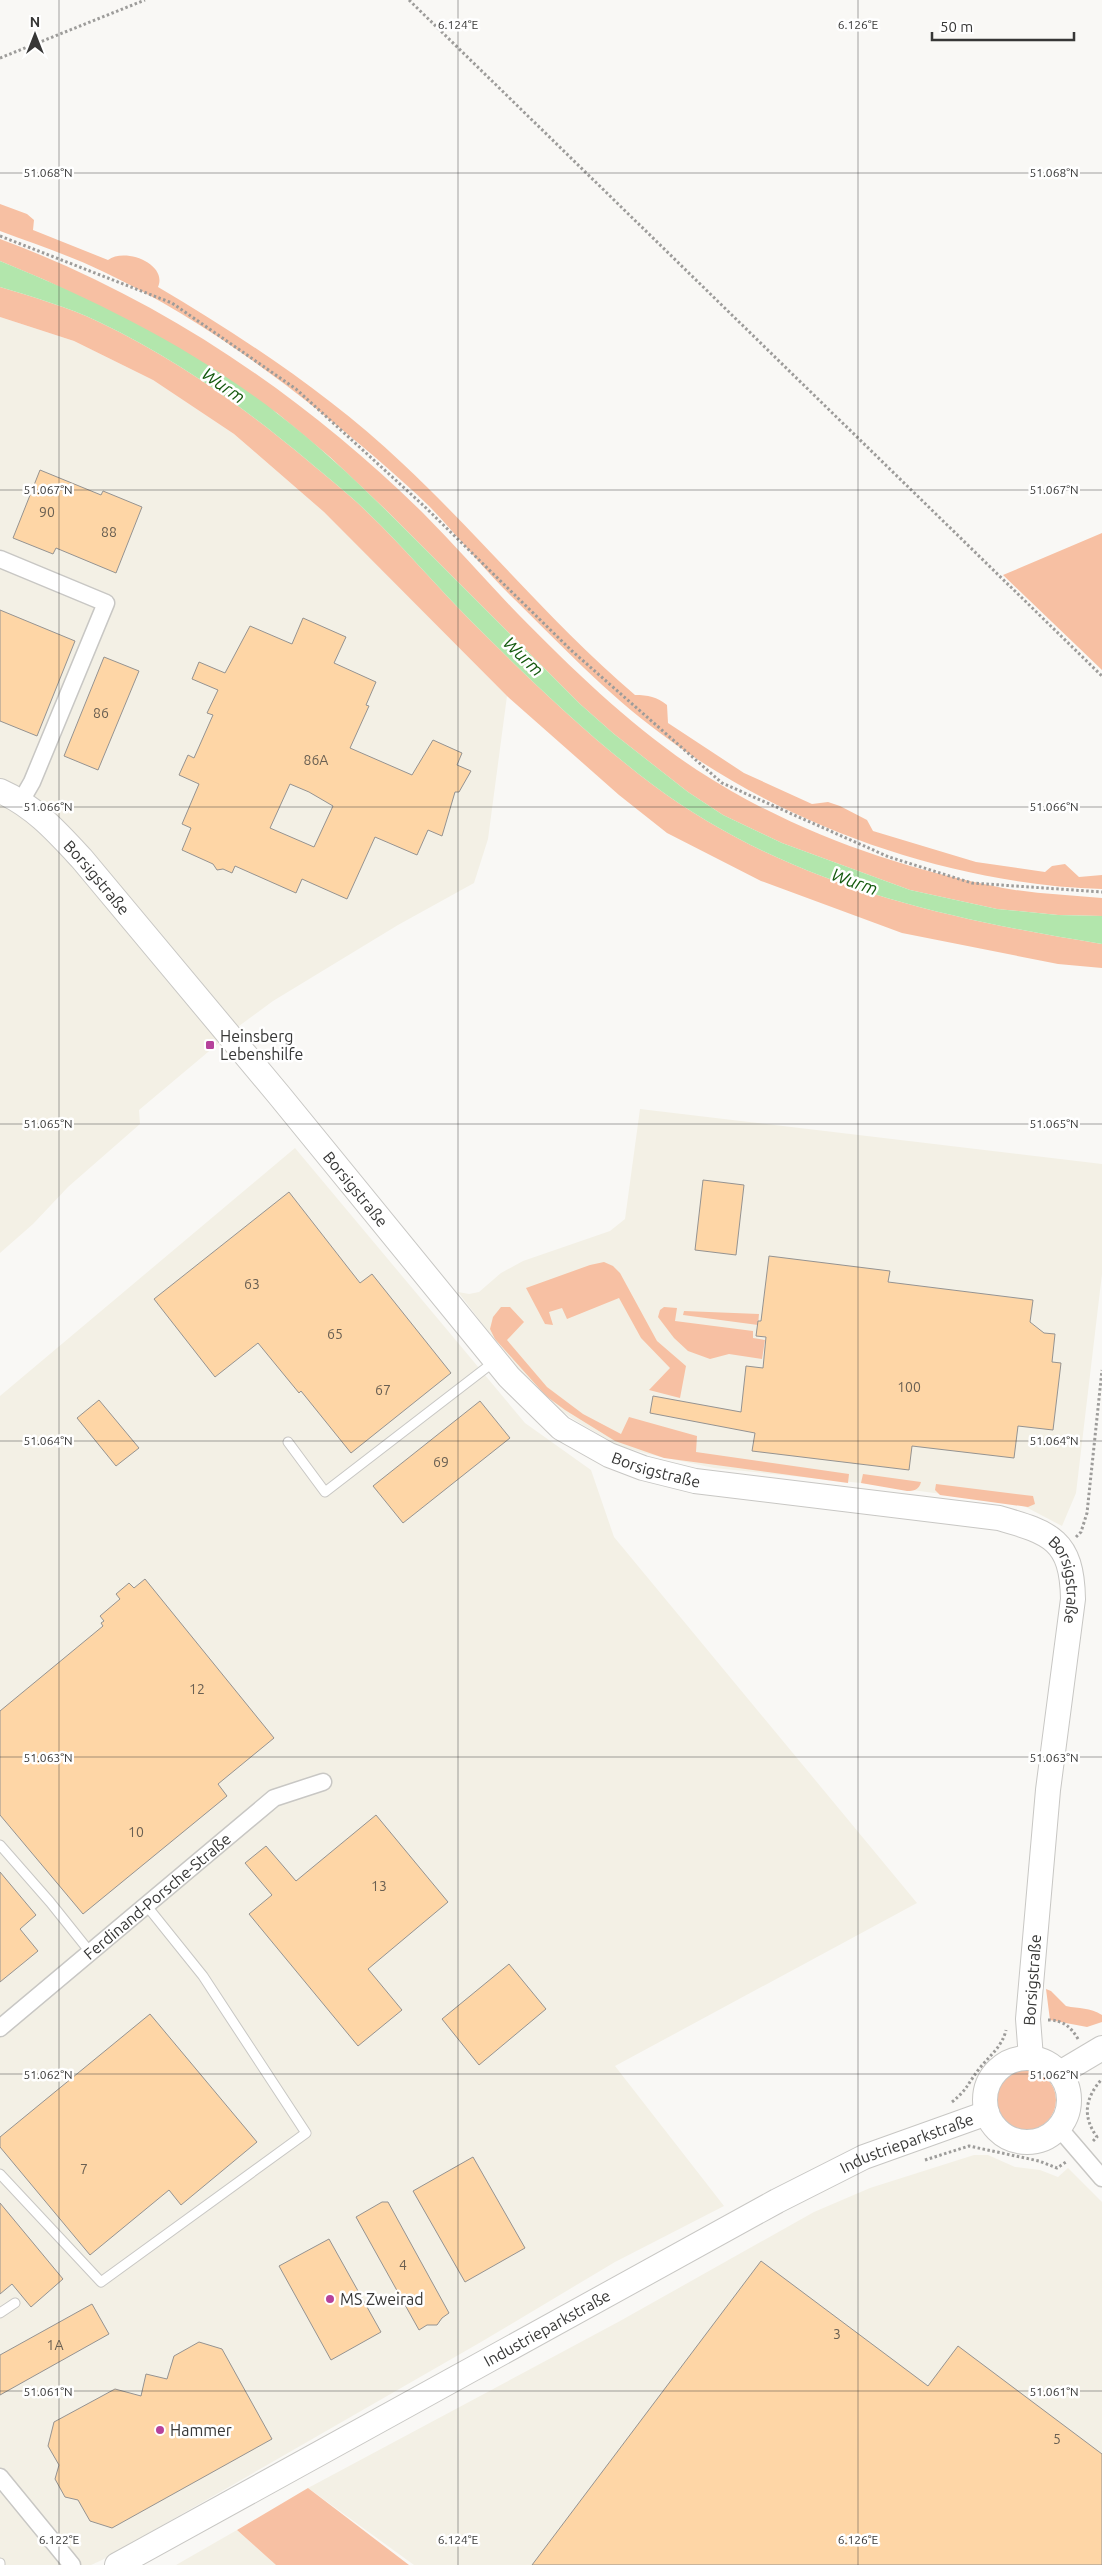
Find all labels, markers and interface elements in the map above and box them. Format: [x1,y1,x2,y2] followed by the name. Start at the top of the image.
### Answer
[10,10,60,60] north arrow
[932,10,1074,42] scale bar
[30,14,40,30] text: N
[438,18,479,31] text: 6.124°E
[838,18,879,31] text: 6.126°E
[940,18,973,35] text: 50 m
[23,166,73,179] text: 51.068°N
[1029,166,1079,179] text: 51.068°N
[199,363,249,407] water label: Wurm
[23,483,73,496] text: 51.067°N
[1029,483,1079,496] text: 51.067°N
[39,504,55,520] house number: 90
[101,524,117,540] house number: 88
[500,632,548,680] water label: Wurm
[93,705,109,721] house number: 86
[304,752,328,768] house number: 86A
[23,800,73,813] text: 51.066°N
[1029,800,1079,813] text: 51.066°N
[60,837,133,918] street label: Borsigstraße
[829,863,881,899] water label: Wurm
[220,1027,303,1063] place label: Heinsberg Lebenshilfe
[204,1039,216,1051] marker: Heinsberg Lebenshilfe
[23,1117,73,1130] text: 51.065°N
[1029,1117,1079,1130] text: 51.065°N
[320,1148,392,1230] street label: Borsigstraße
[244,1276,260,1292] house number: 63
[327,1326,343,1342] house number: 65
[897,1379,921,1395] house number: 100
[375,1382,391,1398] house number: 67
[23,1434,73,1447] text: 51.064°N
[1029,1434,1079,1447] text: 51.064°N
[609,1448,701,1491] street label: Borsigstraße
[433,1454,449,1470] house number: 69
[1045,1532,1082,1625] street label: Borsigstraße
[189,1681,205,1697] house number: 12
[23,1751,73,1764] text: 51.063°N
[1029,1751,1079,1764] text: 51.063°N
[128,1824,144,1840] house number: 10
[80,1829,234,1963] street label: Ferdinand-Porsche-Straße
[371,1878,387,1894] house number: 13
[1020,1934,1044,2026] street label: Borsigstraße
[23,2068,73,2081] text: 51.062°N
[1029,2068,1079,2081] text: 51.062°N
[837,2110,976,2177] street label: Industrieparkstraße
[80,2161,88,2177] house number: 7
[399,2257,407,2273] house number: 4
[481,2286,613,2370] street label: Industrieparkstraße
[340,2290,424,2308] place label: MS Zweirad
[324,2293,336,2305] marker: MS Zweirad
[833,2326,841,2342] house number: 3
[47,2337,64,2353] house number: 1A
[23,2385,73,2398] text: 51.061°N
[1029,2385,1079,2398] text: 51.061°N
[170,2421,232,2439] place label: Hammer
[154,2424,166,2436] marker: Hammer
[1053,2431,1061,2447] house number: 5
[39,2533,80,2546] text: 6.122°E
[438,2533,479,2546] text: 6.124°E
[838,2533,879,2546] text: 6.126°E

